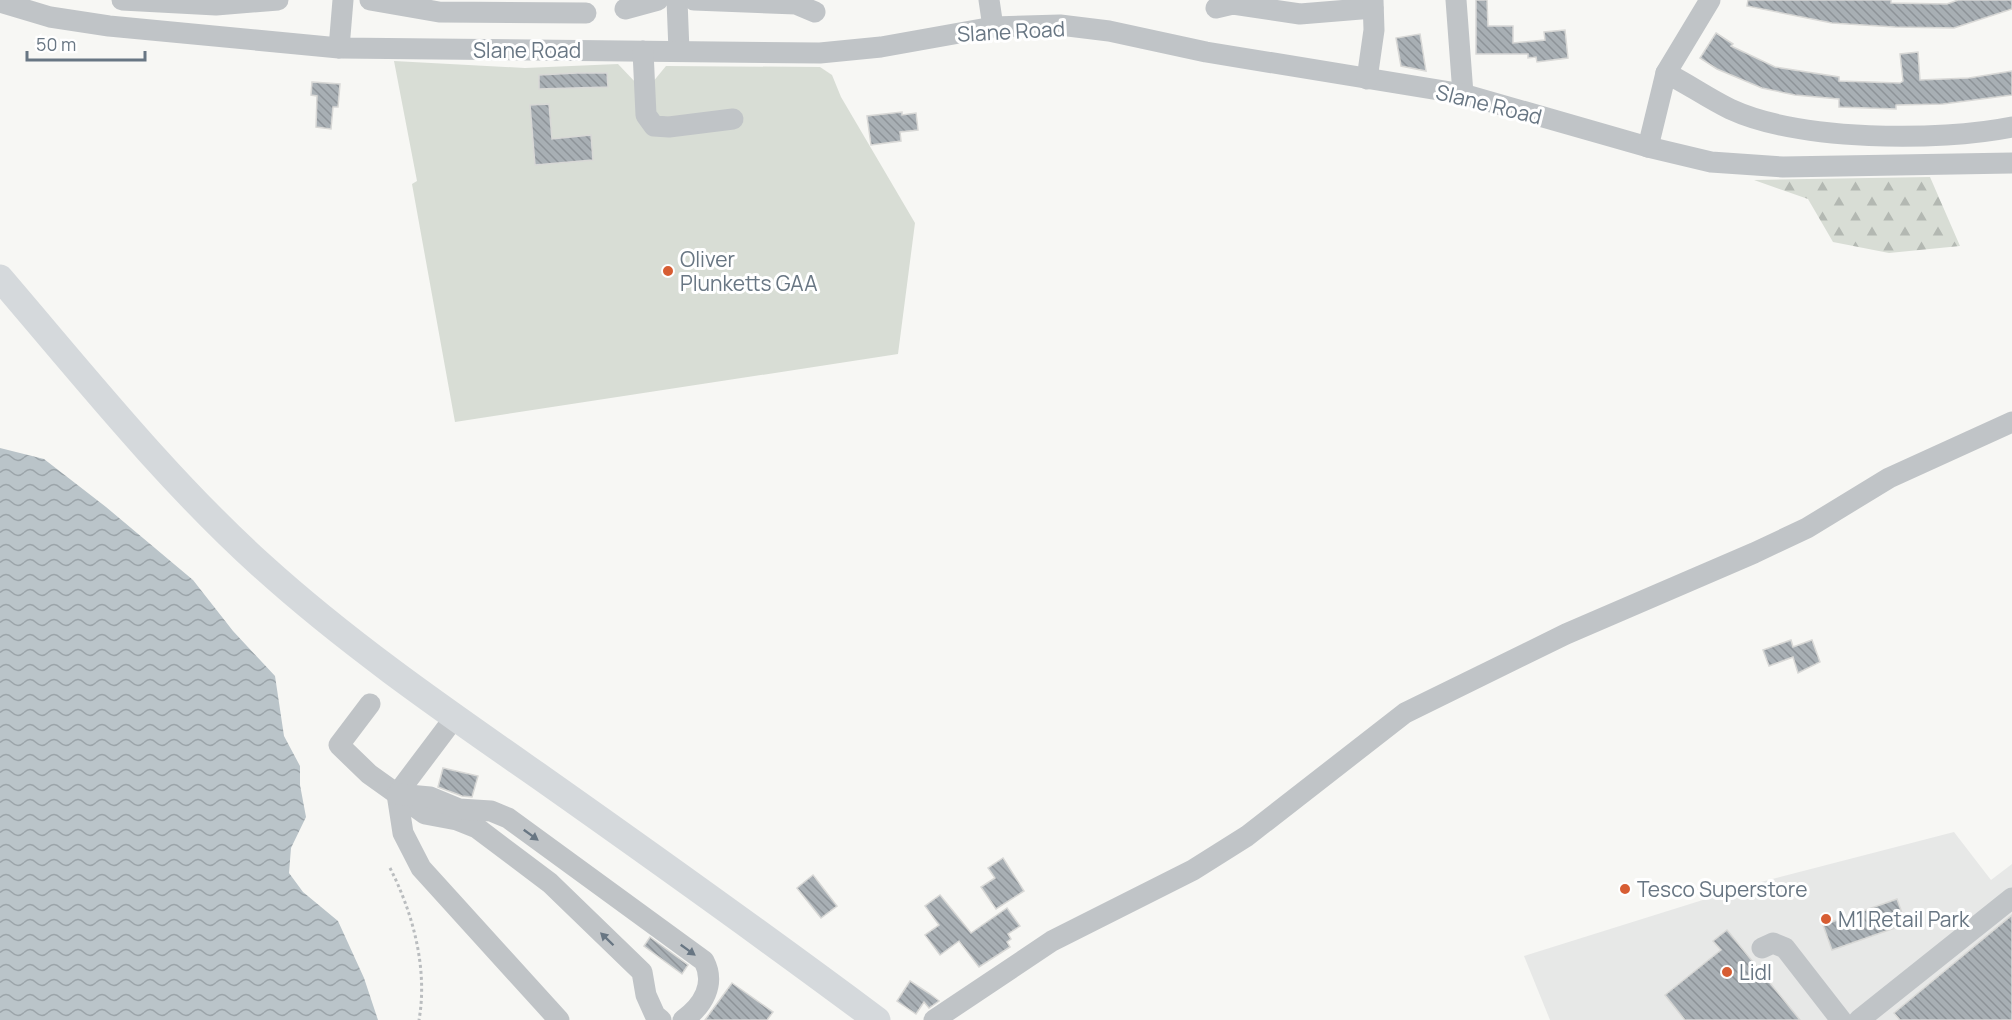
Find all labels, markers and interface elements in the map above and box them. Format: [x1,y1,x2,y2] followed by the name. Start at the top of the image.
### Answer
[956,14,1066,48] street label: Slane Road
[27,24,146,62] scale bar
[36,32,76,56] text: 50 m
[473,36,581,64] street label: Slane Road
[1433,77,1545,131] street label: Slane Road
[680,245,818,297] place label: Oliver Plunketts GAA
[661,264,675,278] marker: Oliver Plunketts GAA
[522,829,538,841] one-way arrow
[1637,875,1807,903] place label: Tesco Superstore
[1618,882,1632,896] marker: Tesco Superstore
[1838,905,1970,933] place label: M1 Retail Park
[1819,912,1833,926] marker: M1 Retail Park
[600,932,615,946] one-way arrow
[680,944,696,956] one-way arrow
[1739,958,1772,986] place label: Lidl
[1720,965,1734,979] marker: Lidl

